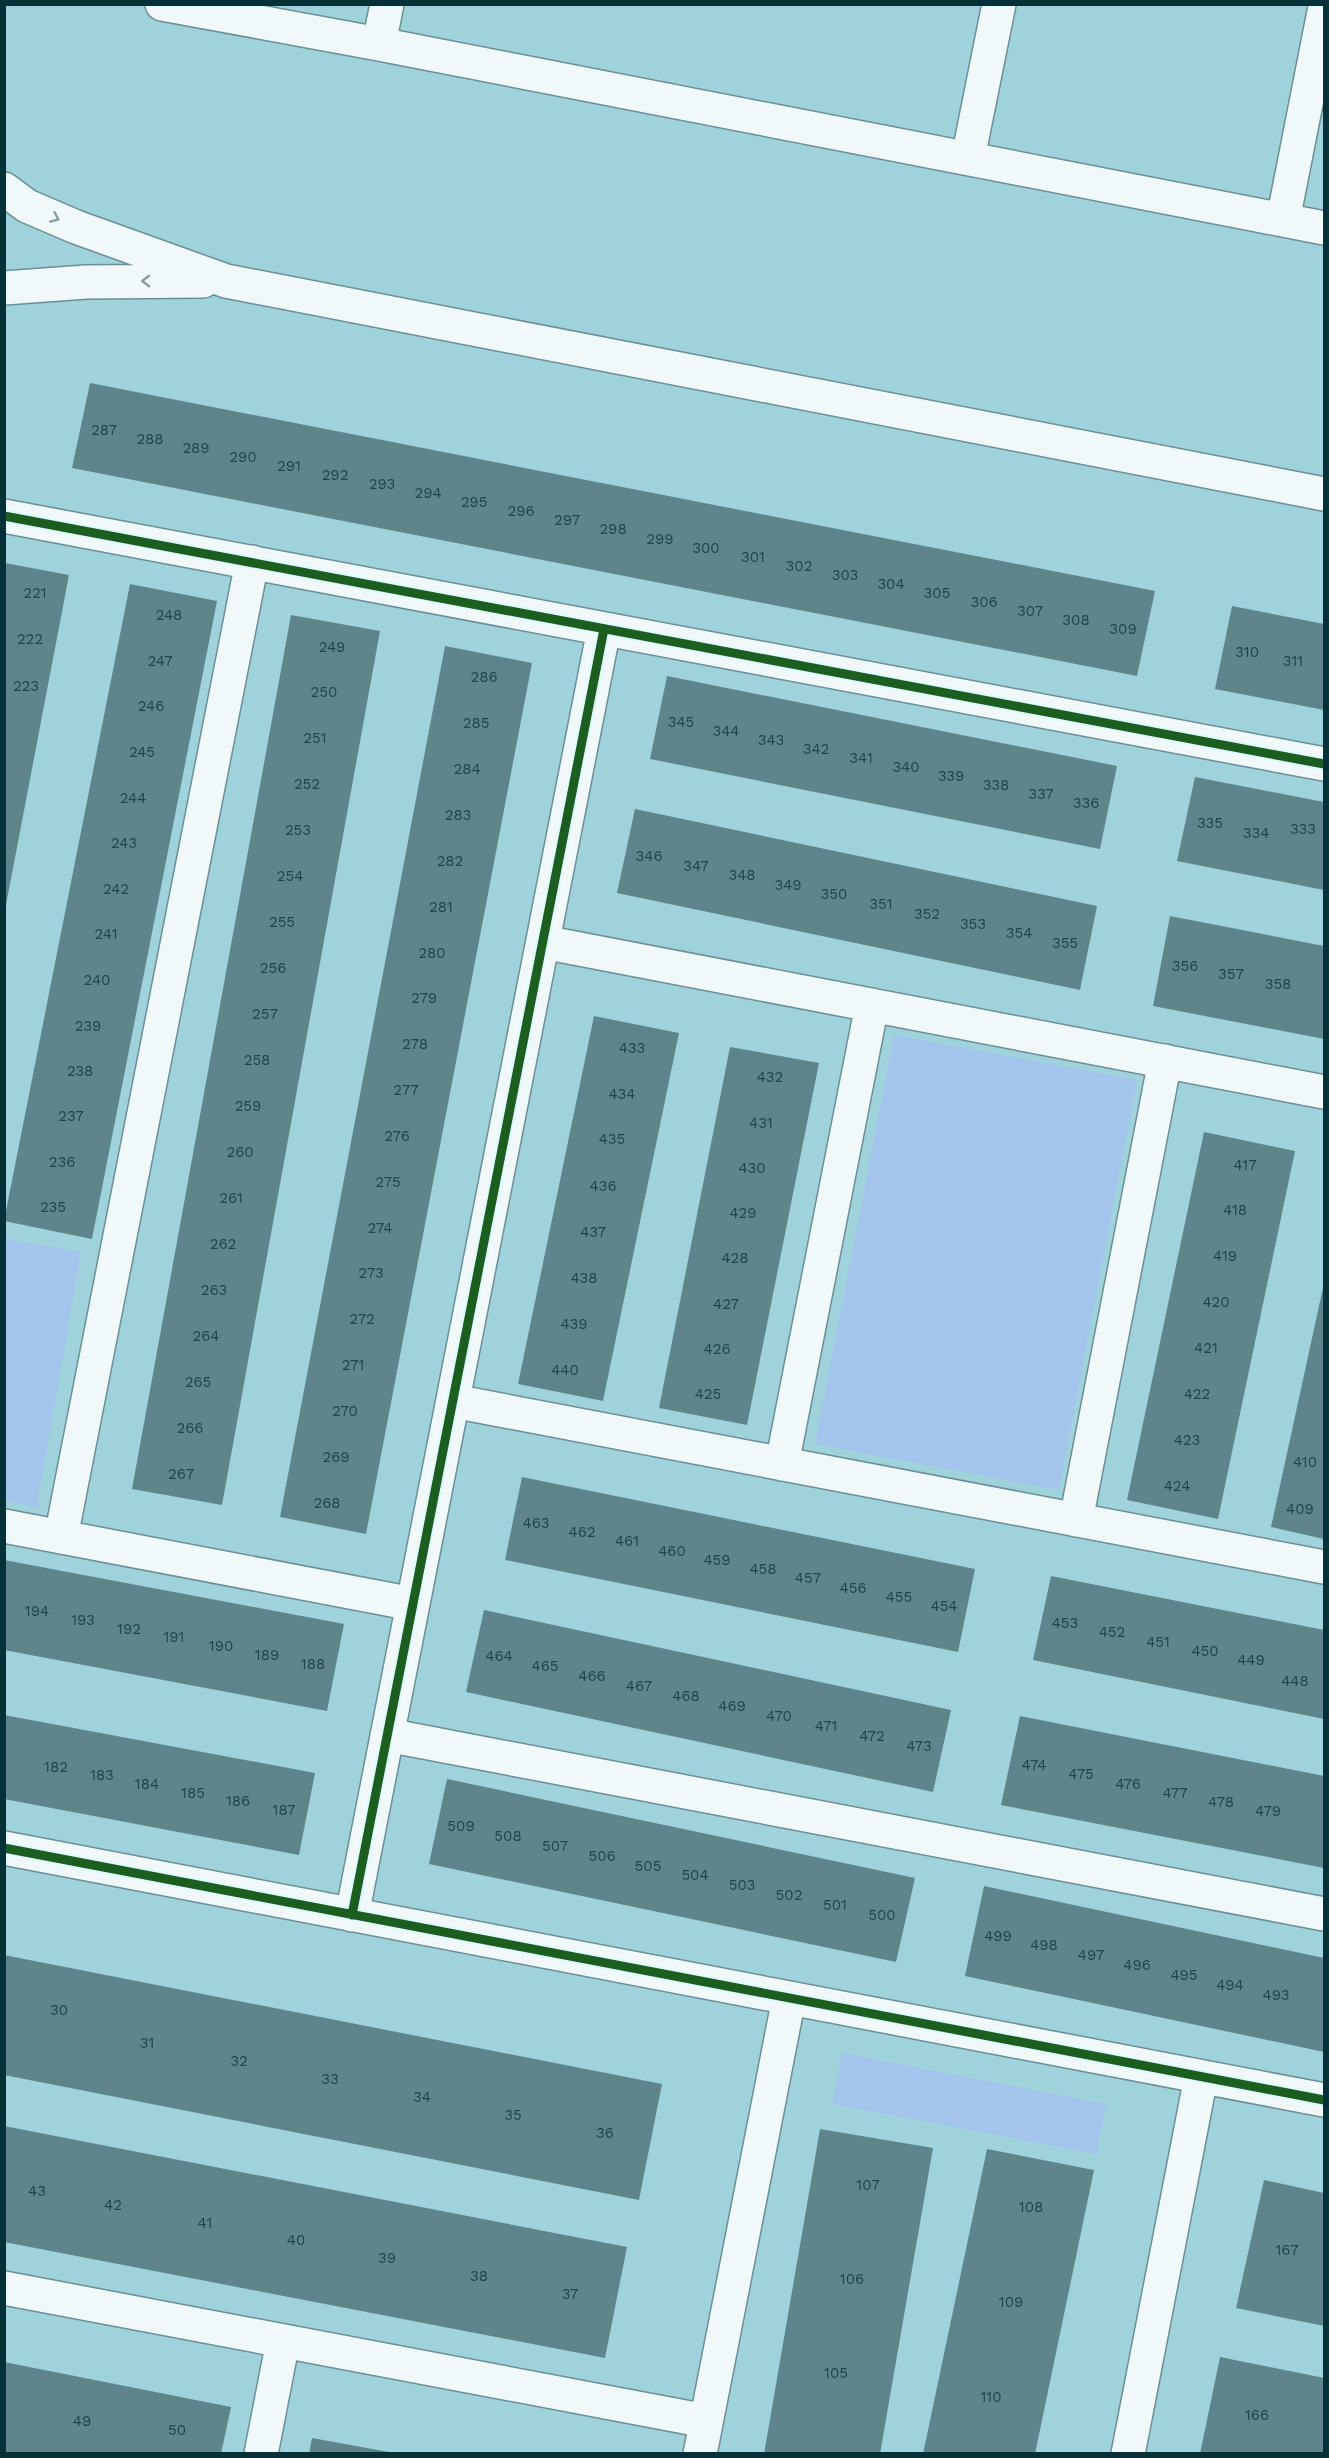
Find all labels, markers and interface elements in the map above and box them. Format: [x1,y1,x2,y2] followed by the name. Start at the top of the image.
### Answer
[48,211,59,223] one-way arrow
[142,275,151,287] one-way arrow
[91,421,117,439] house number: 287
[136,430,164,448] house number: 288
[182,439,210,457] house number: 289
[229,448,257,466] house number: 290
[277,457,301,475] house number: 291
[322,466,348,484] house number: 292
[369,475,395,493] house number: 293
[414,484,442,502] house number: 294
[461,493,487,511] house number: 295
[507,502,535,520] house number: 296
[554,511,580,529] house number: 297
[599,520,627,538] house number: 298
[646,530,674,548] house number: 299
[692,539,720,557] house number: 300
[741,548,765,566] house number: 301
[786,557,812,575] house number: 302
[832,566,858,584] house number: 303
[877,575,905,593] house number: 304
[23,584,47,602] house number: 221
[924,584,950,602] house number: 305
[970,593,998,611] house number: 306
[1017,602,1043,620] house number: 307
[156,606,182,624] house number: 248
[1062,611,1090,629] house number: 308
[1109,620,1137,638] house number: 309
[17,630,43,648] house number: 222
[319,638,345,656] house number: 249
[1235,643,1259,661] house number: 310
[147,652,173,670] house number: 247
[1283,652,1303,670] house number: 311
[470,668,498,686] house number: 286
[13,677,39,695] house number: 223
[311,683,337,701] house number: 250
[138,697,164,715] house number: 246
[668,713,694,731] house number: 345
[463,714,489,732] house number: 285
[712,722,740,740] house number: 344
[303,729,327,747] house number: 251
[758,731,784,749] house number: 343
[803,740,829,758] house number: 342
[129,743,155,761] house number: 245
[849,749,873,767] house number: 341
[892,758,920,776] house number: 340
[453,760,481,778] house number: 284
[938,767,964,785] house number: 339
[294,775,320,793] house number: 252
[983,776,1009,794] house number: 338
[1028,785,1054,803] house number: 337
[120,789,146,807] house number: 244
[1073,794,1099,812] house number: 336
[445,806,471,824] house number: 283
[1197,814,1223,832] house number: 335
[1290,820,1316,838] house number: 333
[285,821,311,839] house number: 253
[1243,824,1269,842] house number: 334
[111,834,137,852] house number: 243
[635,847,663,865] house number: 346
[437,852,463,870] house number: 282
[683,857,709,875] house number: 347
[728,866,756,884] house number: 348
[277,867,303,885] house number: 254
[774,876,802,894] house number: 349
[103,880,129,898] house number: 242
[821,885,847,903] house number: 350
[869,895,893,913] house number: 351
[429,898,453,916] house number: 281
[914,905,940,923] house number: 352
[269,913,295,931] house number: 255
[960,915,986,933] house number: 353
[1006,924,1032,942] house number: 354
[94,925,118,943] house number: 241
[1052,934,1078,952] house number: 355
[418,944,446,962] house number: 280
[1172,957,1198,975] house number: 356
[260,959,286,977] house number: 256
[1218,965,1244,983] house number: 357
[84,971,110,989] house number: 240
[1265,975,1291,993] house number: 358
[411,989,437,1007] house number: 279
[252,1005,278,1023] house number: 257
[75,1017,101,1035] house number: 239
[402,1035,428,1053] house number: 278
[619,1039,645,1057] house number: 433
[244,1051,270,1069] house number: 258
[67,1062,93,1080] house number: 238
[757,1068,783,1086] house number: 432
[393,1081,419,1099] house number: 277
[608,1085,636,1103] house number: 434
[235,1097,261,1115] house number: 259
[58,1107,84,1125] house number: 237
[749,1114,773,1132] house number: 431
[384,1127,410,1145] house number: 276
[599,1130,625,1148] house number: 435
[226,1143,254,1161] house number: 260
[49,1153,75,1171] house number: 236
[1233,1156,1257,1174] house number: 417
[738,1159,766,1177] house number: 430
[375,1173,401,1191] house number: 275
[589,1177,617,1195] house number: 436
[219,1189,243,1207] house number: 261
[40,1198,66,1216] house number: 235
[1223,1201,1247,1219] house number: 418
[729,1204,757,1222] house number: 429
[367,1219,393,1237] house number: 274
[580,1223,606,1241] house number: 437
[210,1235,236,1253] house number: 262
[1213,1247,1237,1265] house number: 419
[721,1249,749,1267] house number: 428
[358,1264,384,1282] house number: 273
[570,1269,598,1287] house number: 438
[201,1281,227,1299] house number: 263
[1202,1293,1230,1311] house number: 420
[713,1295,739,1313] house number: 427
[349,1310,375,1328] house number: 272
[560,1315,588,1333] house number: 439
[192,1327,220,1345] house number: 264
[1194,1339,1218,1357] house number: 421
[703,1340,731,1358] house number: 426
[342,1356,364,1374] house number: 271
[551,1361,579,1379] house number: 440
[185,1373,211,1391] house number: 265
[695,1385,721,1403] house number: 425
[1184,1385,1210,1403] house number: 422
[332,1402,358,1420] house number: 270
[177,1419,204,1437] house number: 266
[1174,1431,1200,1449] house number: 423
[322,1448,350,1466] house number: 269
[1293,1453,1317,1471] house number: 410
[168,1465,194,1483] house number: 267
[1164,1477,1190,1495] house number: 424
[313,1494,341,1512] house number: 268
[1286,1500,1314,1518] house number: 409
[522,1514,550,1532] house number: 463
[568,1523,596,1541] house number: 462
[615,1532,639,1550] house number: 461
[658,1542,686,1560] house number: 460
[703,1551,731,1569] house number: 459
[749,1560,777,1578] house number: 458
[795,1569,821,1587] house number: 457
[839,1579,867,1597] house number: 456
[886,1588,912,1606] house number: 455
[930,1597,958,1615] house number: 454
[25,1602,49,1620] house number: 194
[71,1611,95,1629] house number: 193
[1052,1614,1078,1632] house number: 453
[117,1620,141,1638] house number: 192
[1099,1623,1125,1641] house number: 452
[164,1628,184,1646] house number: 191
[1146,1633,1170,1651] house number: 451
[209,1637,233,1655] house number: 190
[1191,1642,1219,1660] house number: 450
[255,1646,279,1664] house number: 189
[485,1647,513,1665] house number: 464
[1237,1651,1265,1669] house number: 449
[301,1655,325,1673] house number: 188
[531,1657,559,1675] house number: 465
[578,1667,606,1685] house number: 466
[1281,1672,1309,1690] house number: 448
[626,1677,652,1695] house number: 467
[672,1687,700,1705] house number: 468
[718,1697,746,1715] house number: 469
[766,1707,792,1725] house number: 470
[815,1717,837,1735] house number: 471
[859,1727,885,1745] house number: 472
[906,1737,932,1755] house number: 473
[1022,1756,1047,1774] house number: 474
[44,1758,68,1776] house number: 182
[1068,1765,1094,1783] house number: 475
[90,1766,114,1784] house number: 183
[135,1775,159,1793] house number: 184
[1115,1775,1141,1793] house number: 476
[181,1784,205,1802] house number: 185
[1162,1784,1188,1802] house number: 477
[226,1792,250,1810] house number: 186
[1208,1793,1234,1811] house number: 478
[273,1801,295,1819] house number: 187
[1255,1802,1281,1820] house number: 479
[447,1817,475,1835] house number: 509
[494,1827,522,1845] house number: 508
[542,1837,568,1855] house number: 507
[588,1847,616,1865] house number: 506
[635,1857,661,1875] house number: 505
[681,1866,709,1884] house number: 504
[729,1876,755,1894] house number: 503
[776,1886,802,1904] house number: 502
[823,1896,847,1914] house number: 501
[868,1906,896,1924] house number: 500
[984,1927,1012,1945] house number: 499
[1030,1936,1058,1954] house number: 498
[1078,1946,1104,1964] house number: 497
[1123,1956,1151,1974] house number: 496
[1170,1966,1198,1984] house number: 495
[1216,1976,1244,1994] house number: 494
[1263,1986,1289,2004] house number: 493
[50,2001,68,2019] house number: 30
[140,2034,154,2052] house number: 31
[230,2052,248,2070] house number: 32
[321,2070,339,2088] house number: 33
[413,2088,431,2106] house number: 34
[504,2106,522,2124] house number: 35
[596,2124,614,2142] house number: 36
[856,2176,880,2194] house number: 107
[28,2182,46,2200] house number: 43
[104,2196,122,2214] house number: 42
[1019,2198,1043,2216] house number: 108
[198,2214,212,2232] house number: 41
[287,2231,305,2249] house number: 40
[1275,2241,1299,2259] house number: 167
[378,2249,396,2267] house number: 39
[470,2267,488,2285] house number: 38
[840,2270,864,2288] house number: 106
[562,2285,578,2303] house number: 37
[999,2293,1023,2311] house number: 109
[824,2364,848,2382] house number: 105
[980,2388,1002,2406] house number: 110
[1245,2406,1269,2424] house number: 166
[73,2412,91,2430] house number: 49
[168,2421,186,2439] house number: 50

